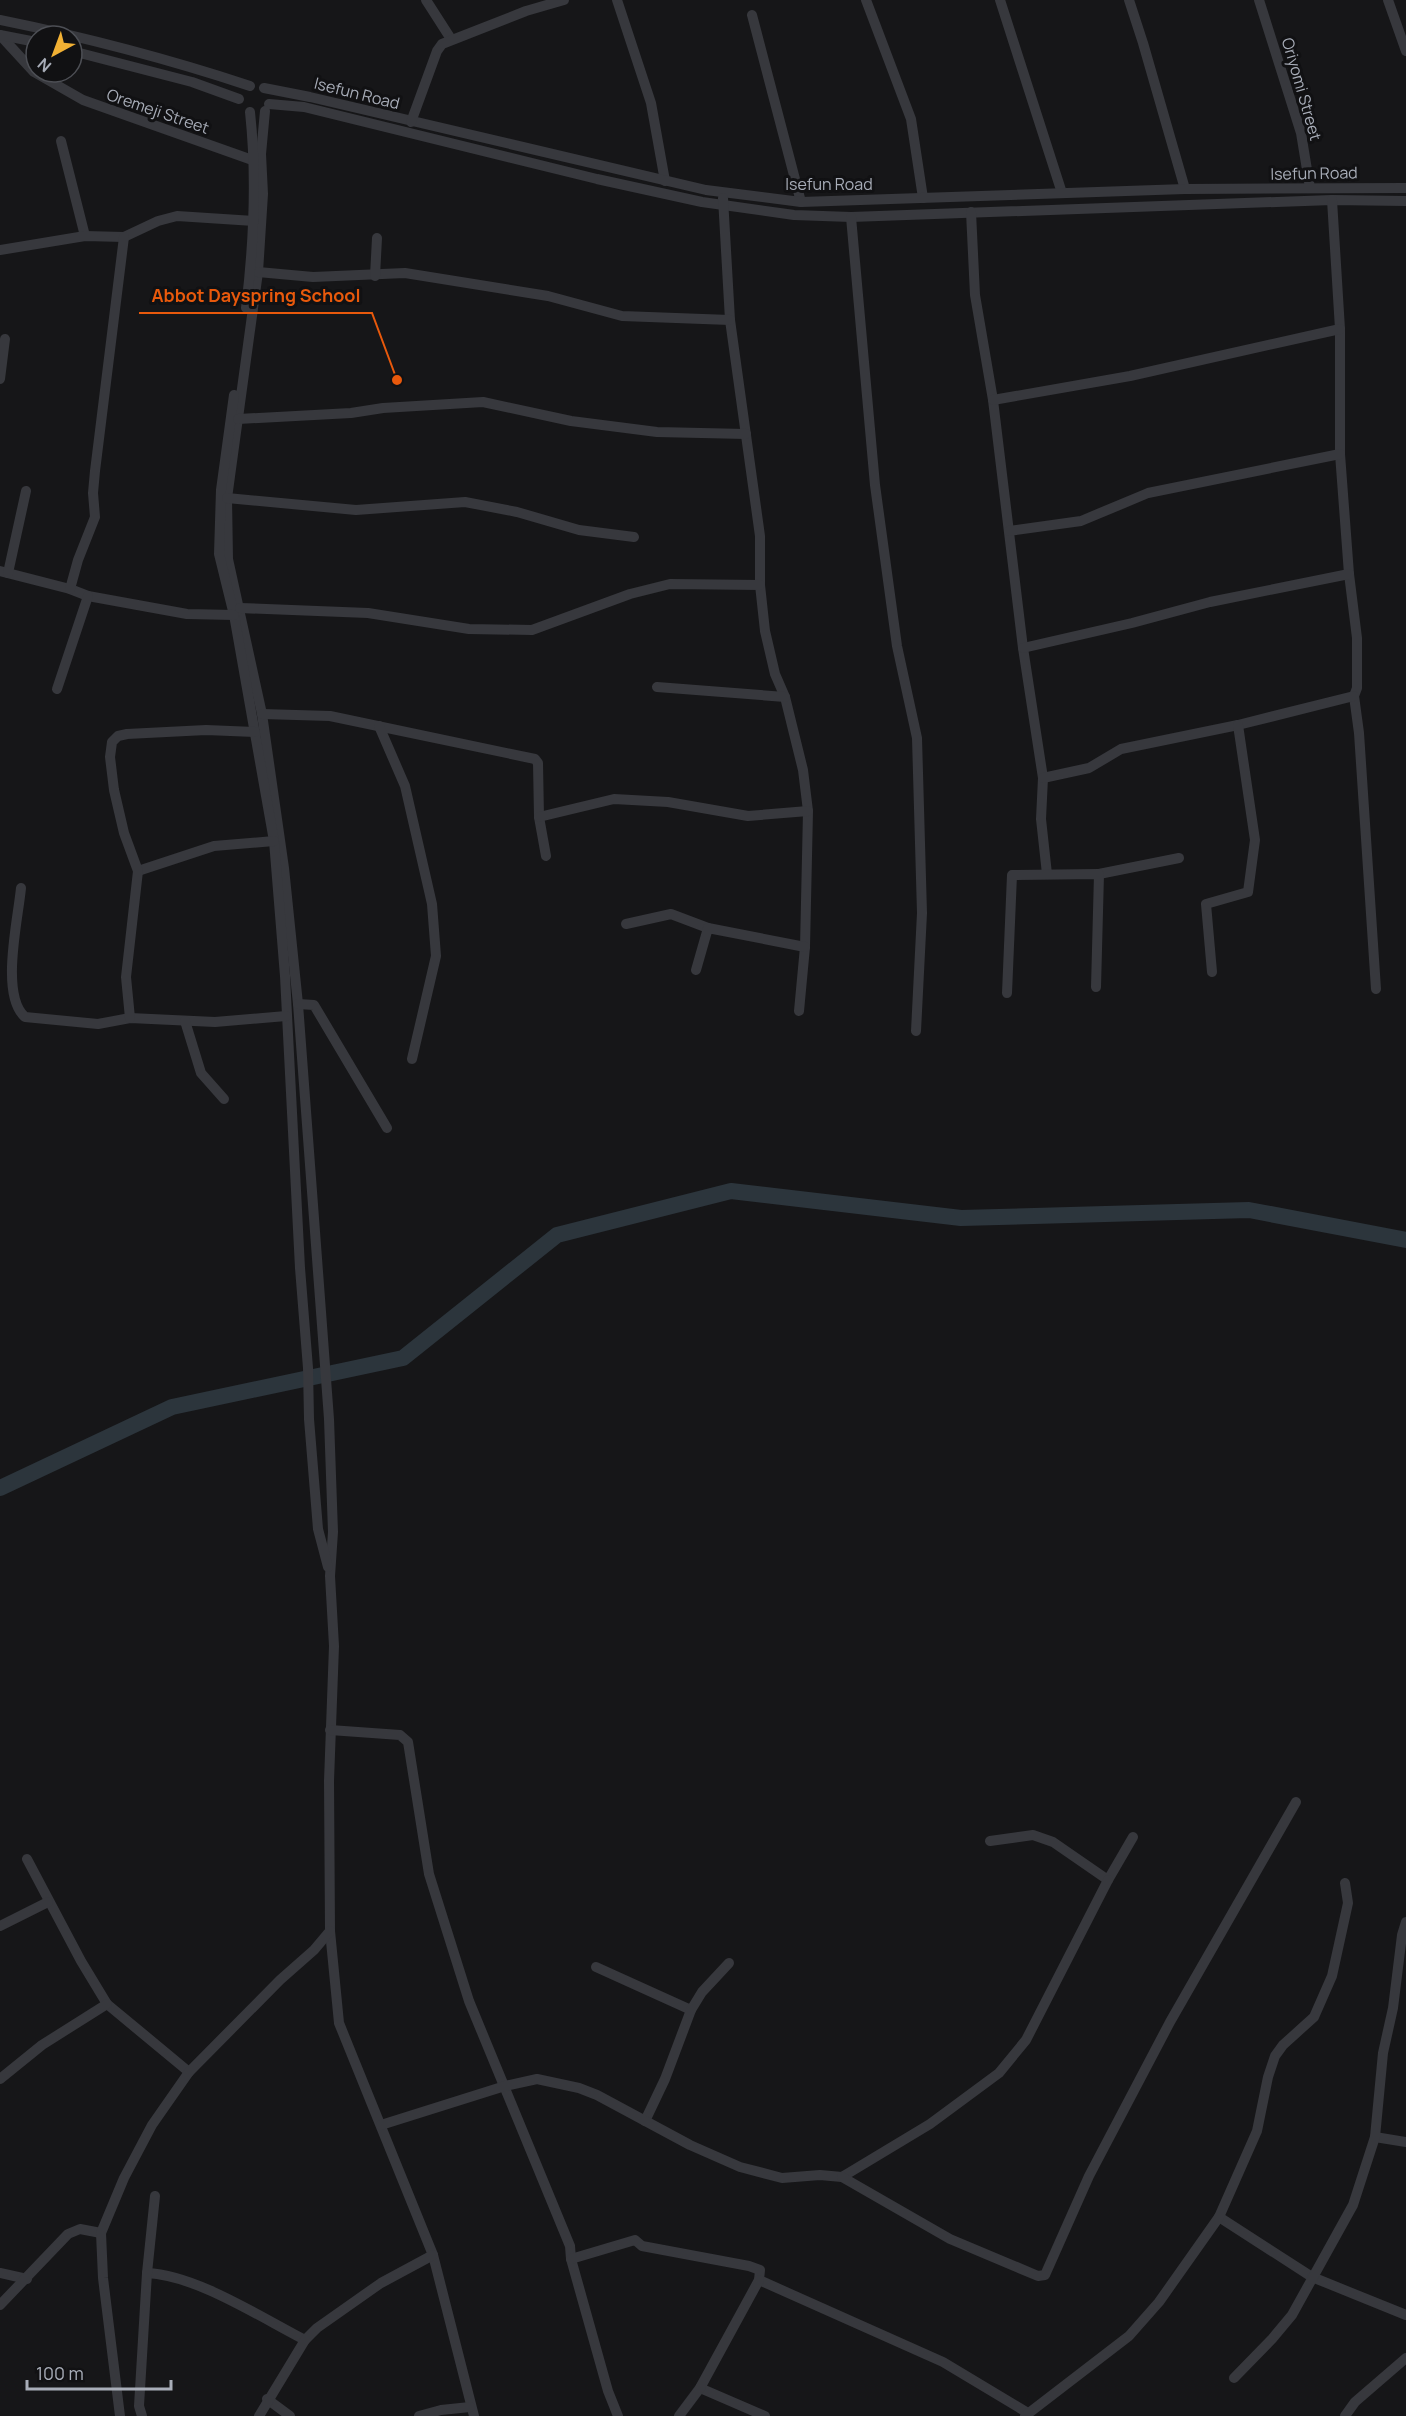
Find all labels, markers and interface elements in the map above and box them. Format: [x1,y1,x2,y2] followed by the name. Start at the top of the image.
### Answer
[24,24,84,84] north arrow
[1277,35,1327,143] street label: Oriyomi Street
[33,53,56,77] text: N
[312,72,402,114] street label: Isefun Road
[104,83,212,139] street label: Oremeji Street
[1270,161,1358,185] street label: Isefun Road
[785,173,873,195] street label: Isefun Road
[139,277,372,313] callout: Abbot Dayspring School
[151,283,361,307] text: Abbot Dayspring School
[27,2353,171,2391] scale bar
[36,2361,84,2385] text: 100 m

